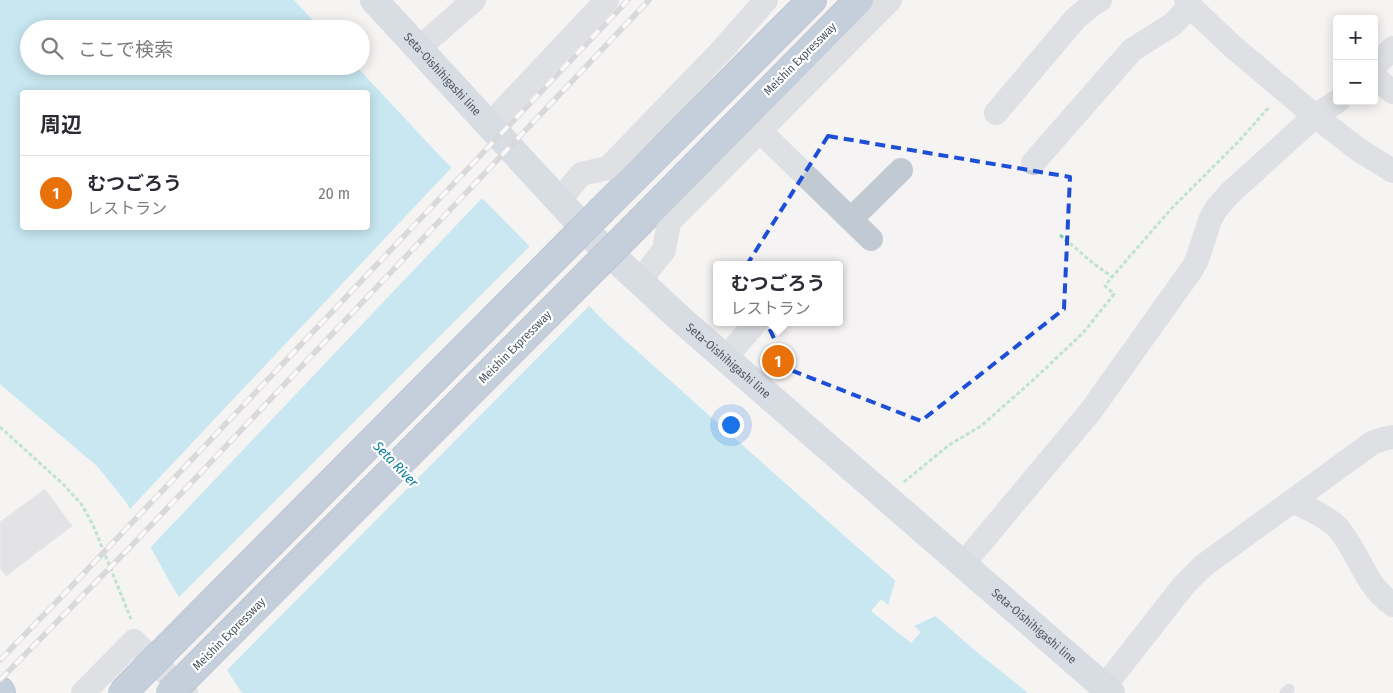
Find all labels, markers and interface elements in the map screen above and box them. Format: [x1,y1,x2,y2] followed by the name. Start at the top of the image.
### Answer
[1333,15,1378,105] map controls
[1333,15,1378,60] button: +
[761,19,840,98] street label: Meishin Expressway
[20,20,370,75] search box
[401,30,484,119] street label: Seta-Oishihigashi line
[38,34,66,62] icon: search
[78,38,173,61] text: ここで検索
[1333,60,1378,105] button: −
[40,112,82,138] text: 周辺
[87,172,182,195] text: むつごろう
[53,184,59,203] text: 1
[319,184,350,203] text: 20 m
[87,199,167,218] text: レストラン
[713,261,843,326] popup
[730,272,826,295] text: むつごろう
[730,299,811,318] text: レストラン
[476,307,555,386] street label: Meishin Expressway
[683,320,773,401] street label: Seta-Oishihigashi line
[762,342,794,380] pin: 1
[718,412,744,438] your location
[369,437,422,492] water label: Seta River
[989,586,1079,667] street label: Seta-Oishihigashi line
[190,594,269,673] street label: Meishin Expressway

